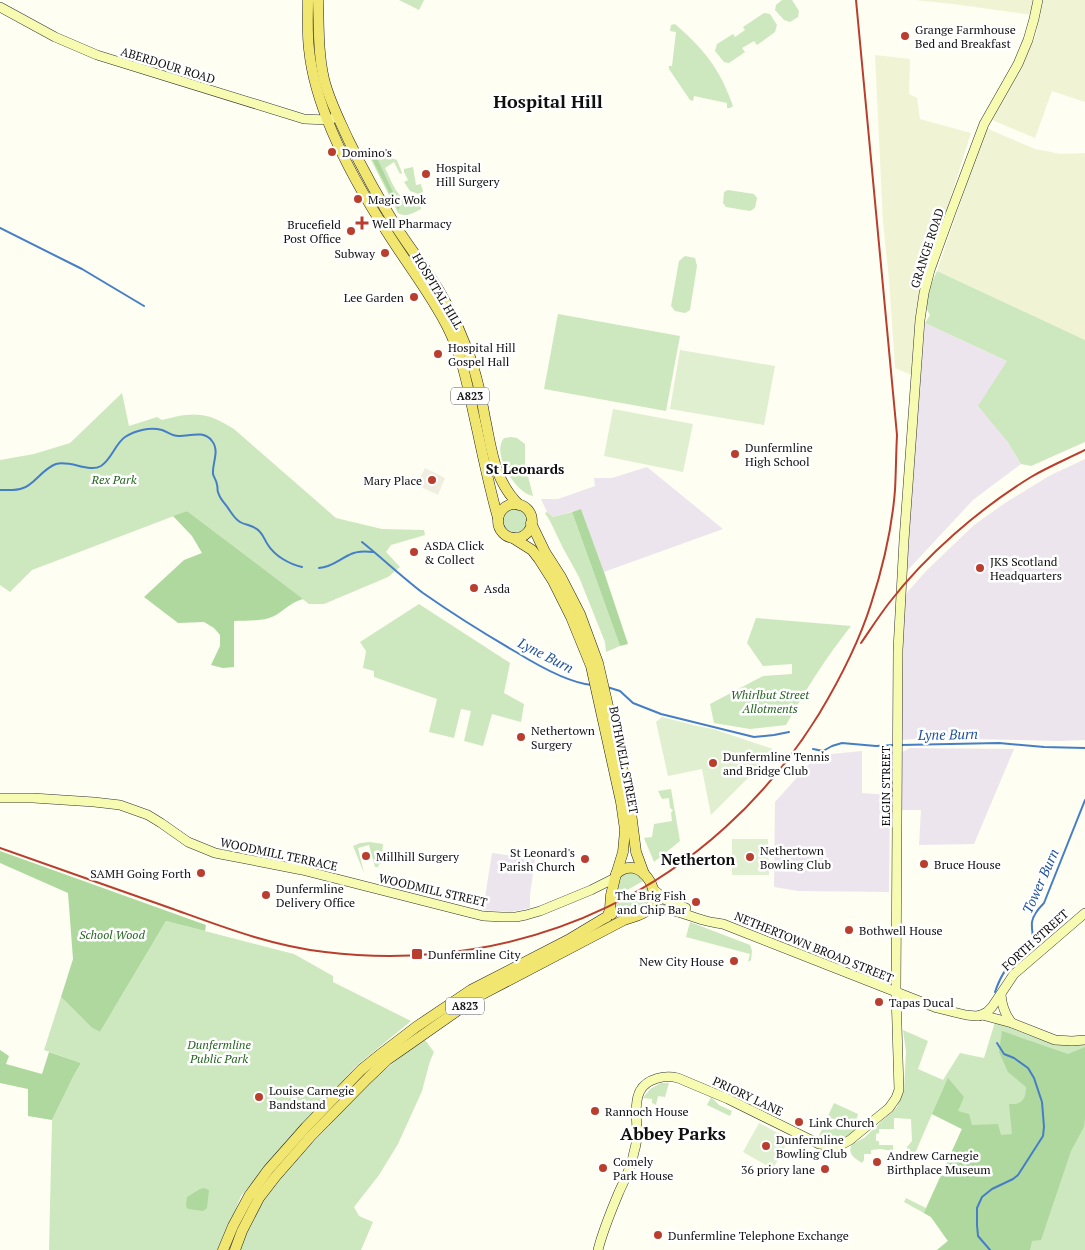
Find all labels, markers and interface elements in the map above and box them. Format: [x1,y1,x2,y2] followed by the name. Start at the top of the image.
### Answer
[915,22,1016,51] place label: Grange Farmhouse Bed and Breakfast
[899,30,911,42] marker: Grange Farmhouse Bed and Breakfast
[119,43,217,87] street label: ABERDOUR ROAD
[493,89,603,113] district label: Hospital Hill
[342,145,392,160] place label: Domino's
[326,146,338,158] marker: Domino's
[436,160,501,189] place label: Hospital Hill Surgery
[420,168,432,180] marker: Hospital Hill Surgery
[368,192,427,207] place label: Magic Wok
[352,193,364,205] marker: Magic Wok
[907,206,947,290] street label: GRANGE ROAD
[372,216,452,231] place label: Well Pharmacy
[283,217,341,246] place label: Brucefield Post Office
[356,217,368,229] marker: Well Pharmacy
[345,225,357,237] marker: Brucefield Post Office
[334,246,376,261] place label: Subway
[379,247,391,259] marker: Subway
[409,250,467,332] street label: HOSPITAL HILL
[344,290,404,305] place label: Lee Garden
[408,291,420,303] marker: Lee Garden
[448,340,516,369] place label: Hospital Hill Gospel Hall
[432,348,444,360] marker: Hospital Hill Gospel Hall
[451,388,489,404] road number: A823
[745,440,813,469] place label: Dunfermline High School
[729,448,741,460] marker: Dunfermline High School
[486,459,564,478] district label: St Leonards
[91,472,137,487] park label: Rex Park
[364,473,422,488] place label: Mary Place
[426,474,438,486] marker: Mary Place
[424,538,485,567] place label: ASDA Click & Collect
[408,546,420,558] marker: ASDA Click & Collect
[990,554,1062,583] place label: JKS Scotland Headquarters
[974,562,986,574] marker: JKS Scotland Headquarters
[484,581,510,596] place label: Asda
[468,582,480,594] marker: Asda
[514,632,577,677] water label: Lyne Burn
[731,687,810,716] park label: Whirlbut Street Allotments
[606,705,642,816] street label: BOTHWELL STREET
[531,723,595,752] place label: Nethertown Surgery
[917,724,978,744] water label: Lyne Burn
[515,731,527,743] marker: Nethertown Surgery
[878,745,893,826] street label: ELGIN STREET
[723,749,829,778] place label: Dunfermline Tennis and Bridge Club
[707,757,719,769] marker: Dunfermline Tennis and Bridge Club
[219,834,339,874] street label: WOODMILL TERRACE
[760,843,831,872] place label: Nethertown Bowling Club
[500,845,575,874] place label: St Leonard's Parish Church
[1017,846,1063,916] water label: Tower Burn
[376,849,460,864] place label: Millhill Surgery
[661,849,735,869] district label: Netherton
[360,850,372,862] marker: Millhill Surgery
[744,851,756,863] marker: Nethertown Bowling Club
[579,853,591,865] marker: St Leonard's Parish Church
[934,857,1001,872] place label: Bruce House
[918,858,930,870] marker: Bruce House
[90,866,191,881] place label: SAMH Going Forth
[195,867,207,879] marker: SAMH Going Forth
[377,870,489,910] street label: WOODMILL STREET
[276,881,355,910] place label: Dunfermline Delivery Office
[615,888,686,917] place label: The Brig Fish and Chip Bar
[260,889,272,901] marker: Dunfermline Delivery Office
[690,896,702,908] marker: The Brig Fish and Chip Bar
[999,906,1072,974] street label: FORTH STREET
[732,908,896,986] street label: NETHERTOWN BROAD STREET
[859,923,943,938] place label: Bothwell House
[843,924,855,936] marker: Bothwell House
[79,927,145,942] park label: School Wood
[410,947,424,961] marker: Dunfermline City
[428,947,521,962] place label: Dunfermline City
[639,954,724,969] place label: New City House
[728,955,740,967] marker: New City House
[889,995,954,1010] place label: Tapas Ducal
[873,996,885,1008] marker: Tapas Ducal
[446,998,484,1014] road number: A823
[186,1037,251,1066] park label: Dunfermline Public Park
[710,1073,786,1119] street label: PRIORY LANE
[269,1083,354,1112] place label: Louise Carnegie Bandstand
[253,1091,265,1103] marker: Louise Carnegie Bandstand
[605,1104,689,1119] place label: Rannoch House
[589,1105,601,1117] marker: Rannoch House
[809,1115,874,1130] place label: Link Church
[793,1116,805,1128] marker: Link Church
[620,1121,726,1145] district label: Abbey Parks
[776,1132,847,1161] place label: Dunfermline Bowling Club
[760,1140,772,1152] marker: Dunfermline Bowling Club
[887,1148,991,1177] place label: Andrew Carnegie Birthplace Museum
[613,1154,673,1183] place label: Comely Park House
[871,1156,883,1168] marker: Andrew Carnegie Birthplace Museum
[597,1162,609,1174] marker: Comely Park House
[741,1162,815,1177] place label: 36 priory lane
[819,1163,831,1175] marker: 36 priory lane
[668,1228,849,1243] place label: Dunfermline Telephone Exchange
[652,1229,664,1241] marker: Dunfermline Telephone Exchange

